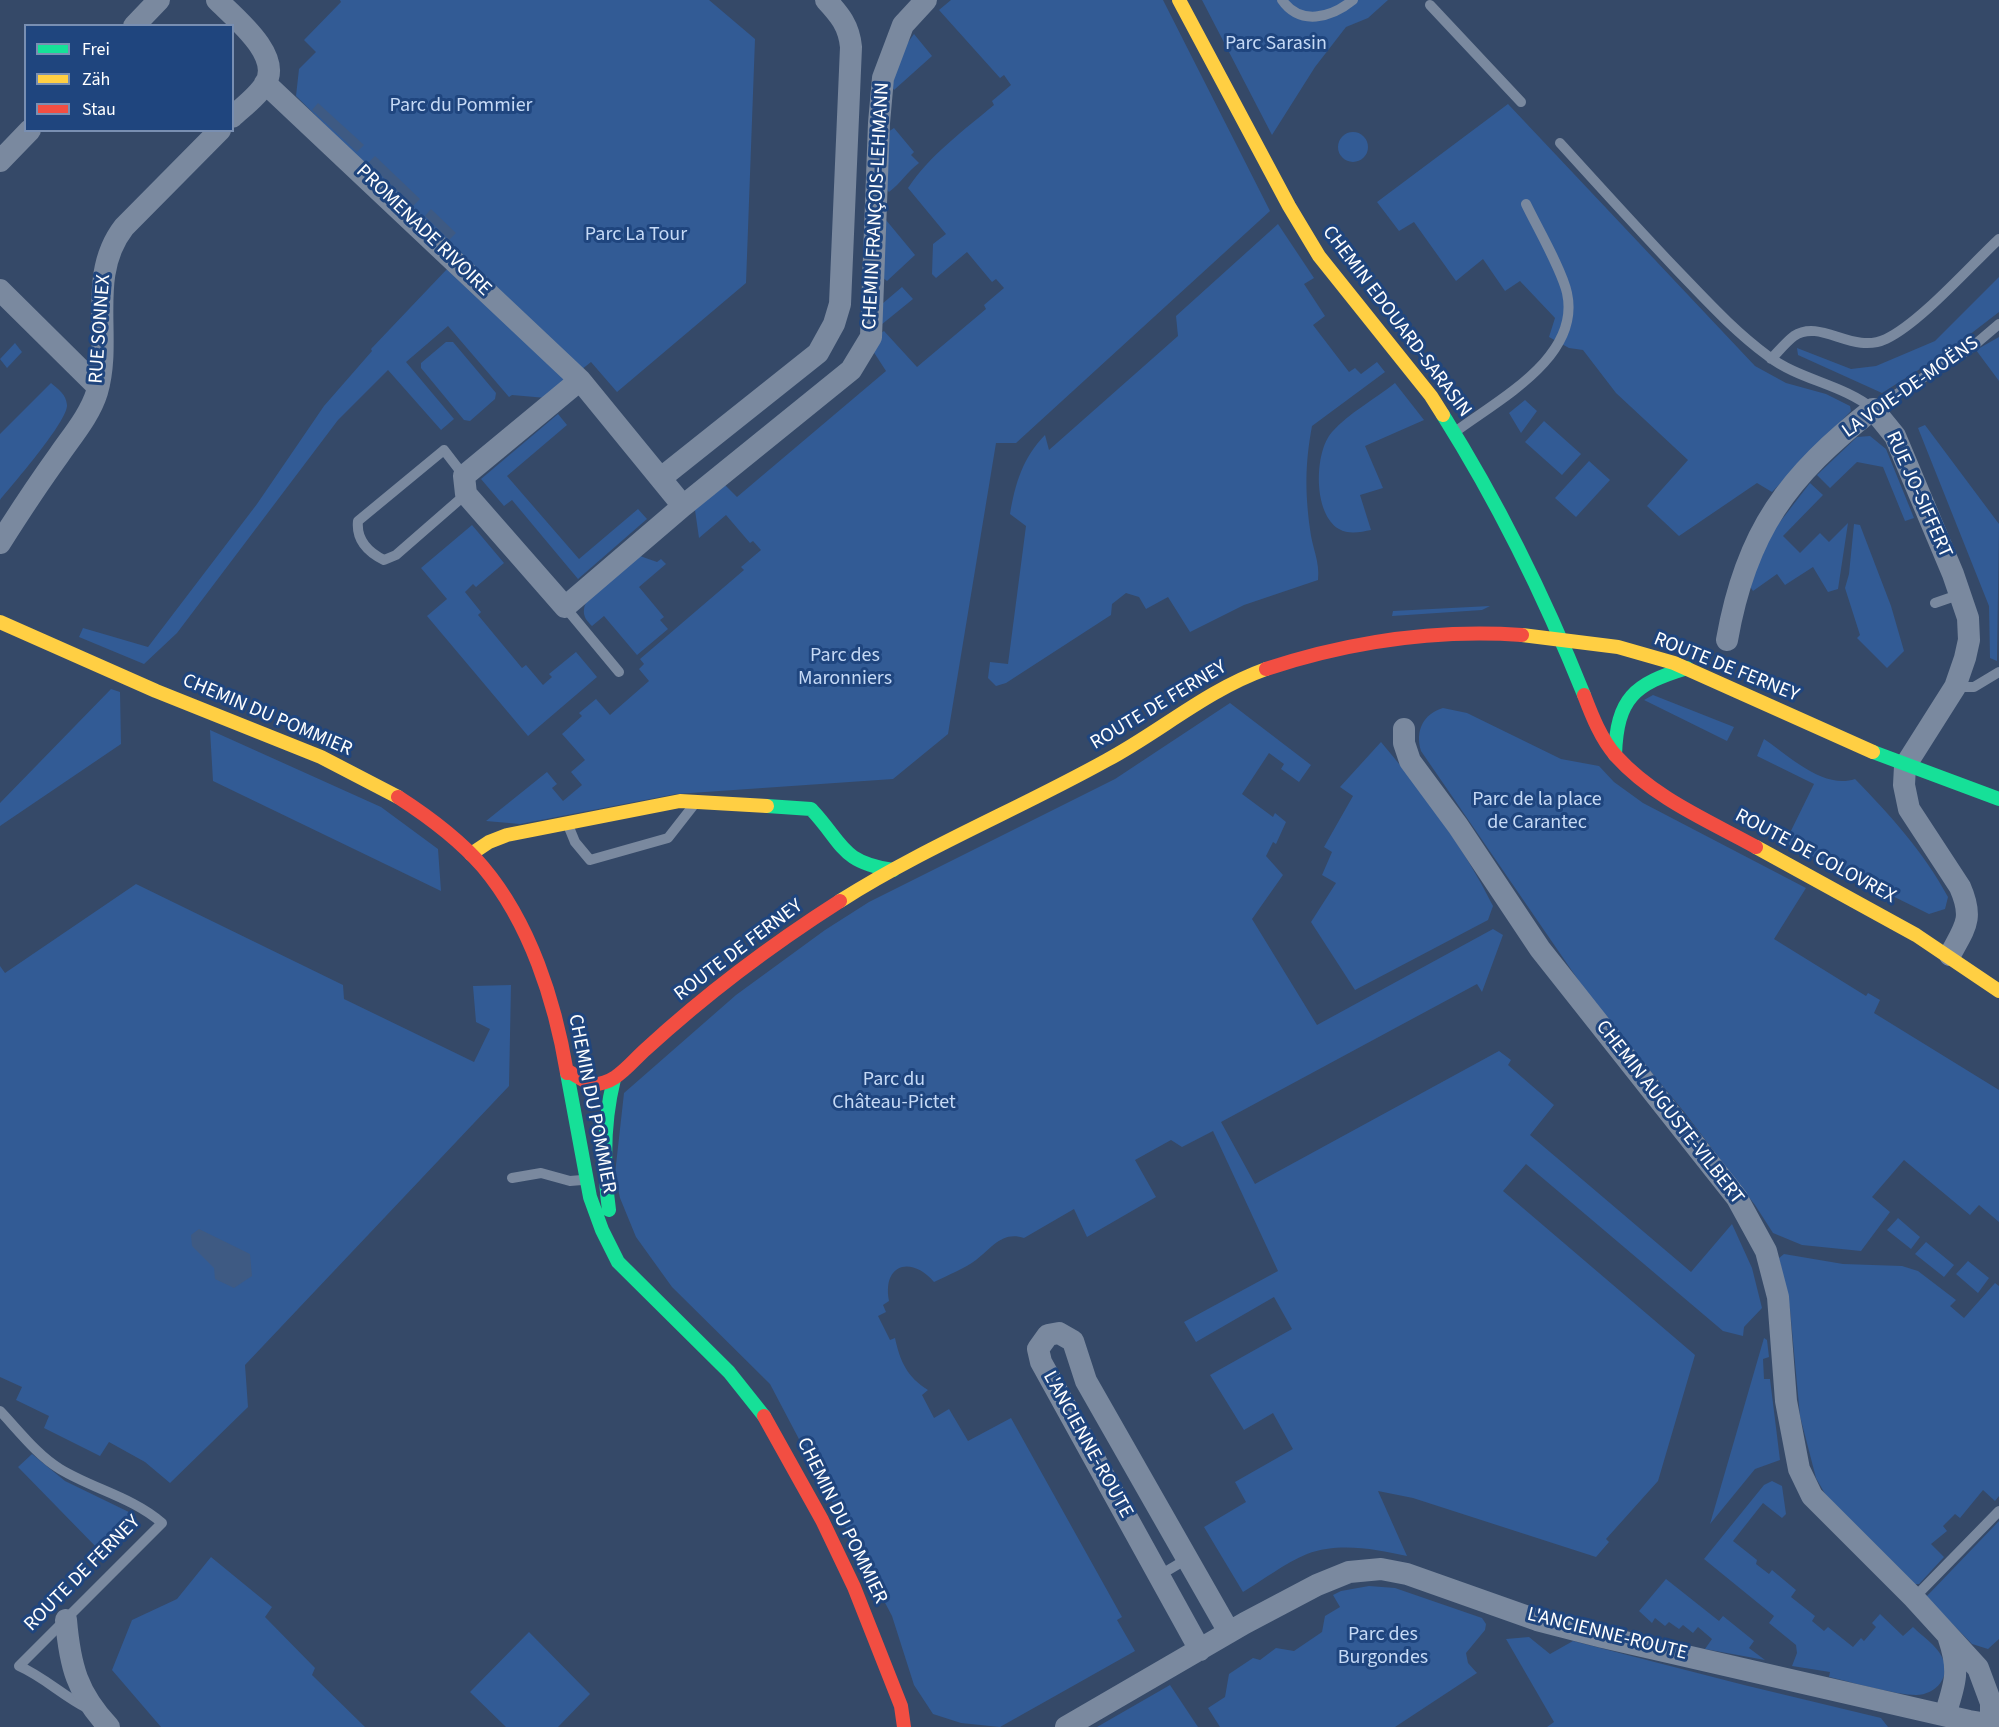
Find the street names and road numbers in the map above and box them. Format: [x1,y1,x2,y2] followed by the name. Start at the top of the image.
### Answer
[859,82,895,330] street label: CHEMIN FRANÇOIS-LEHMANN
[350,160,496,302] street label: PROMENADE RIVOIRE
[1316,222,1476,422] street label: CHEMIN EDOUARD-SARASIN
[85,274,117,384] street label: RUE SONNEX
[1838,332,1984,444] street label: LA VOIE-DE-MOËNS
[1879,428,1957,562] street label: RUE JO-SIFFERT
[1650,628,1802,708] street label: ROUTE DE FERNEY
[1087,656,1231,756] street label: ROUTE DE FERNEY
[179,669,355,763] street label: CHEMIN DU POMMIER
[1731,804,1899,910] street label: ROUTE DE COLOVREX
[670,895,808,1007] street label: ROUTE DE FERNEY
[562,1012,620,1196] street label: CHEMIN DU POMMIER
[1590,1016,1748,1210] street label: CHEMIN AUGUSTE-VILBERT
[1037,1367,1137,1523] street label: L'ANCIENNE-ROUTE
[790,1434,892,1608] street label: CHEMIN DU POMMIER
[20,1511,146,1637] street label: ROUTE DE FERNEY
[1524,1603,1690,1667] street label: L'ANCIENNE-ROUTE

